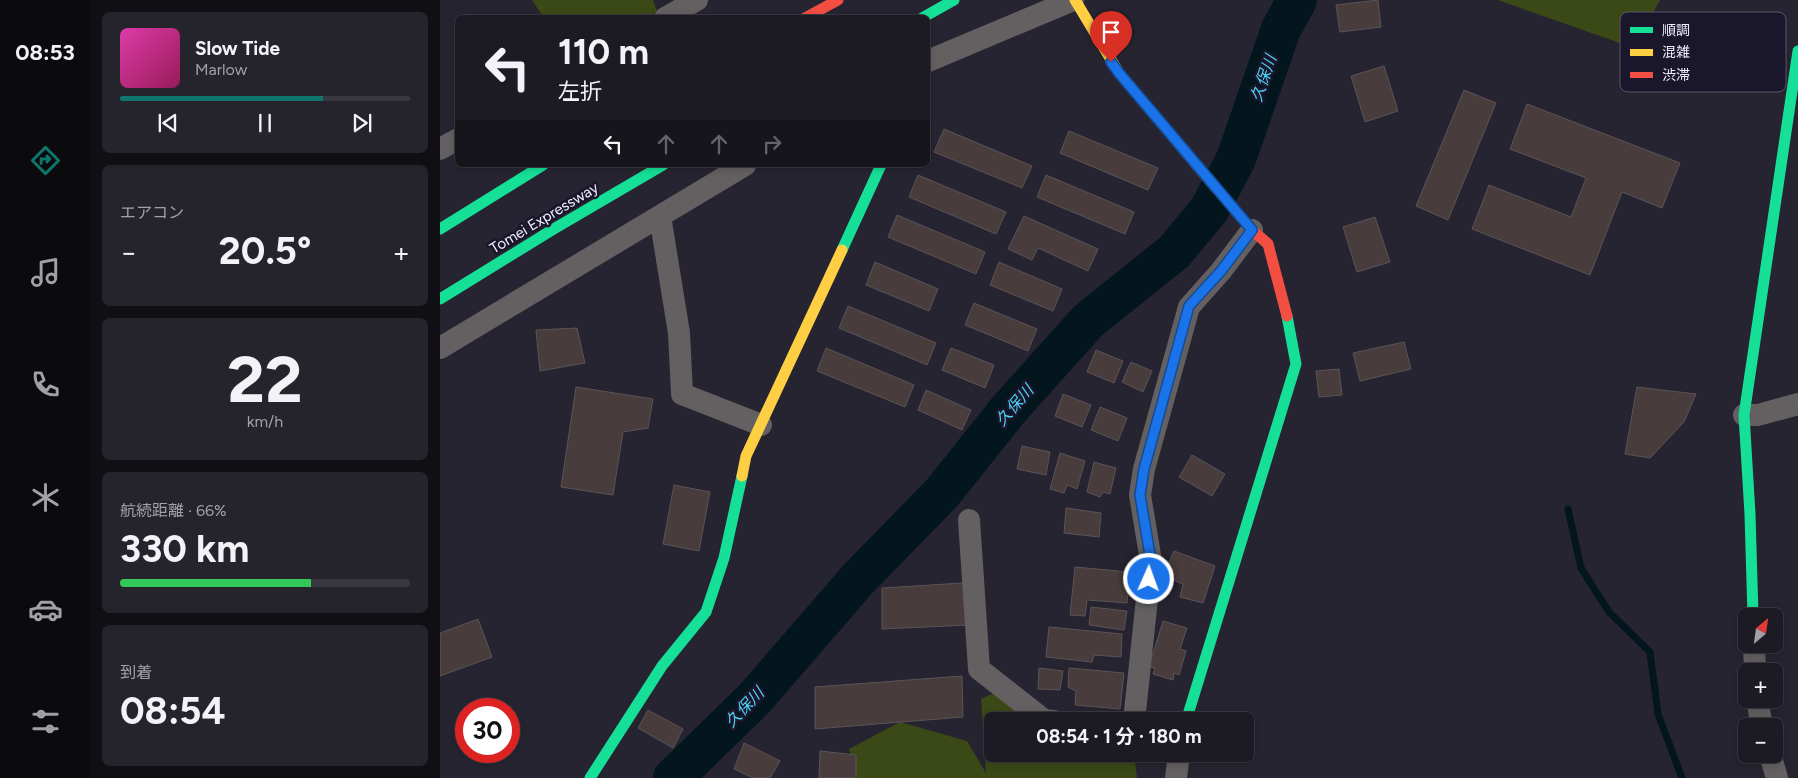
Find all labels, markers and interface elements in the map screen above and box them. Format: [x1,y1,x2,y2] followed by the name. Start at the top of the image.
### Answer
[1090,11,1132,62] pin
[1620,12,1786,92] legend
[1097,18,1125,46] icon: arrive
[1662,22,1690,39] text: 順調
[558,31,649,73] text: 110 m
[475,35,540,100] icon: left
[195,37,280,60] text: Slow Tide
[15,39,75,66] text: 08:53
[1662,44,1690,61] text: 混雑
[1247,50,1281,104] water label: 久保川
[195,60,247,79] text: Marlow
[1662,67,1690,84] text: 渋滞
[558,78,602,105] text: 左折
[154,109,182,137] icon: previous
[251,109,279,137] icon: pause
[348,109,376,137] icon: next
[599,130,627,158] icon: left
[652,130,680,158] icon: ahead
[705,130,733,158] icon: ahead
[758,130,786,158] icon: right
[28,143,63,178] icon: directions
[487,178,602,257] street label: Tomei Expressway
[120,203,184,222] text: エアコン
[219,228,311,274] text: 20.5°
[120,235,137,269] text: −
[393,235,410,269] text: +
[28,255,63,290] icon: music
[227,340,303,418] text: 22
[28,367,63,402] icon: phone
[991,379,1039,430] water label: 久保川
[247,412,283,431] text: km/h
[28,480,63,515] icon: climate
[120,501,227,520] text: 航続距離 · 66%
[120,526,250,572] text: 330 km
[1122,552,1174,604] position arrow
[28,592,63,627] icon: car
[1738,608,1782,652] north arrow
[1738,608,1783,763] map controls
[120,663,152,682] text: 到着
[1738,663,1783,708] button: +
[721,682,769,731] water label: 久保川
[120,688,225,734] text: 08:54
[455,698,520,763] speed limit sign: 30
[28,704,63,739] icon: filters
[1738,718,1783,763] button: −
[1036,725,1202,748] text: 08:54 · 1 分 · 180 m

